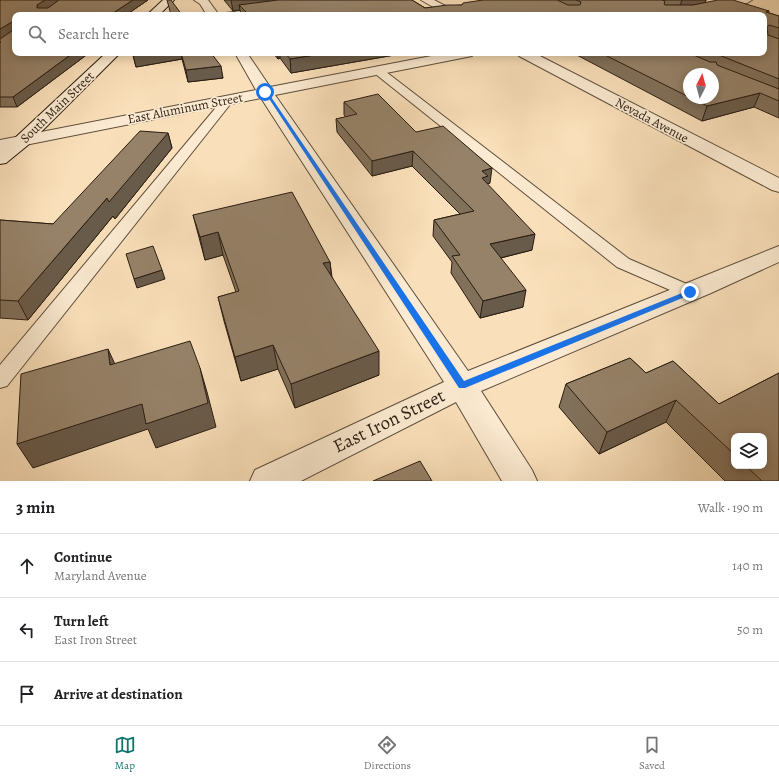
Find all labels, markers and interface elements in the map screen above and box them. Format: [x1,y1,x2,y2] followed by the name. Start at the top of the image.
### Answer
[12,12,767,56] search box
[26,23,48,45] icon: search
[58,24,129,44] text: Search here
[16,67,98,147] street label: South Main Street
[683,68,719,104] north arrow
[256,83,274,101] route start
[126,88,245,128] street label: East Aluminum Street
[612,94,692,147] street label: Nevada Avenue
[681,283,699,301] route end
[329,383,449,459] street label: East Iron Street
[731,433,767,469] map controls
[731,433,767,469] button: layers
[16,496,55,519] text: 3 min
[698,499,763,516] text: Walk · 190 m
[54,547,112,567] text: Continue
[16,555,38,577] icon: ahead
[732,557,763,574] text: 140 m
[54,567,147,584] text: Maryland Avenue
[54,611,109,631] text: Turn left
[16,619,38,641] icon: left
[737,621,763,638] text: 50 m
[54,631,137,648] text: East Iron Street
[16,683,38,705] icon: arrive
[54,684,183,704] text: Arrive at destination
[114,734,136,773] tab: Map
[364,734,411,773] tab: Directions
[639,734,665,773] tab: Saved

